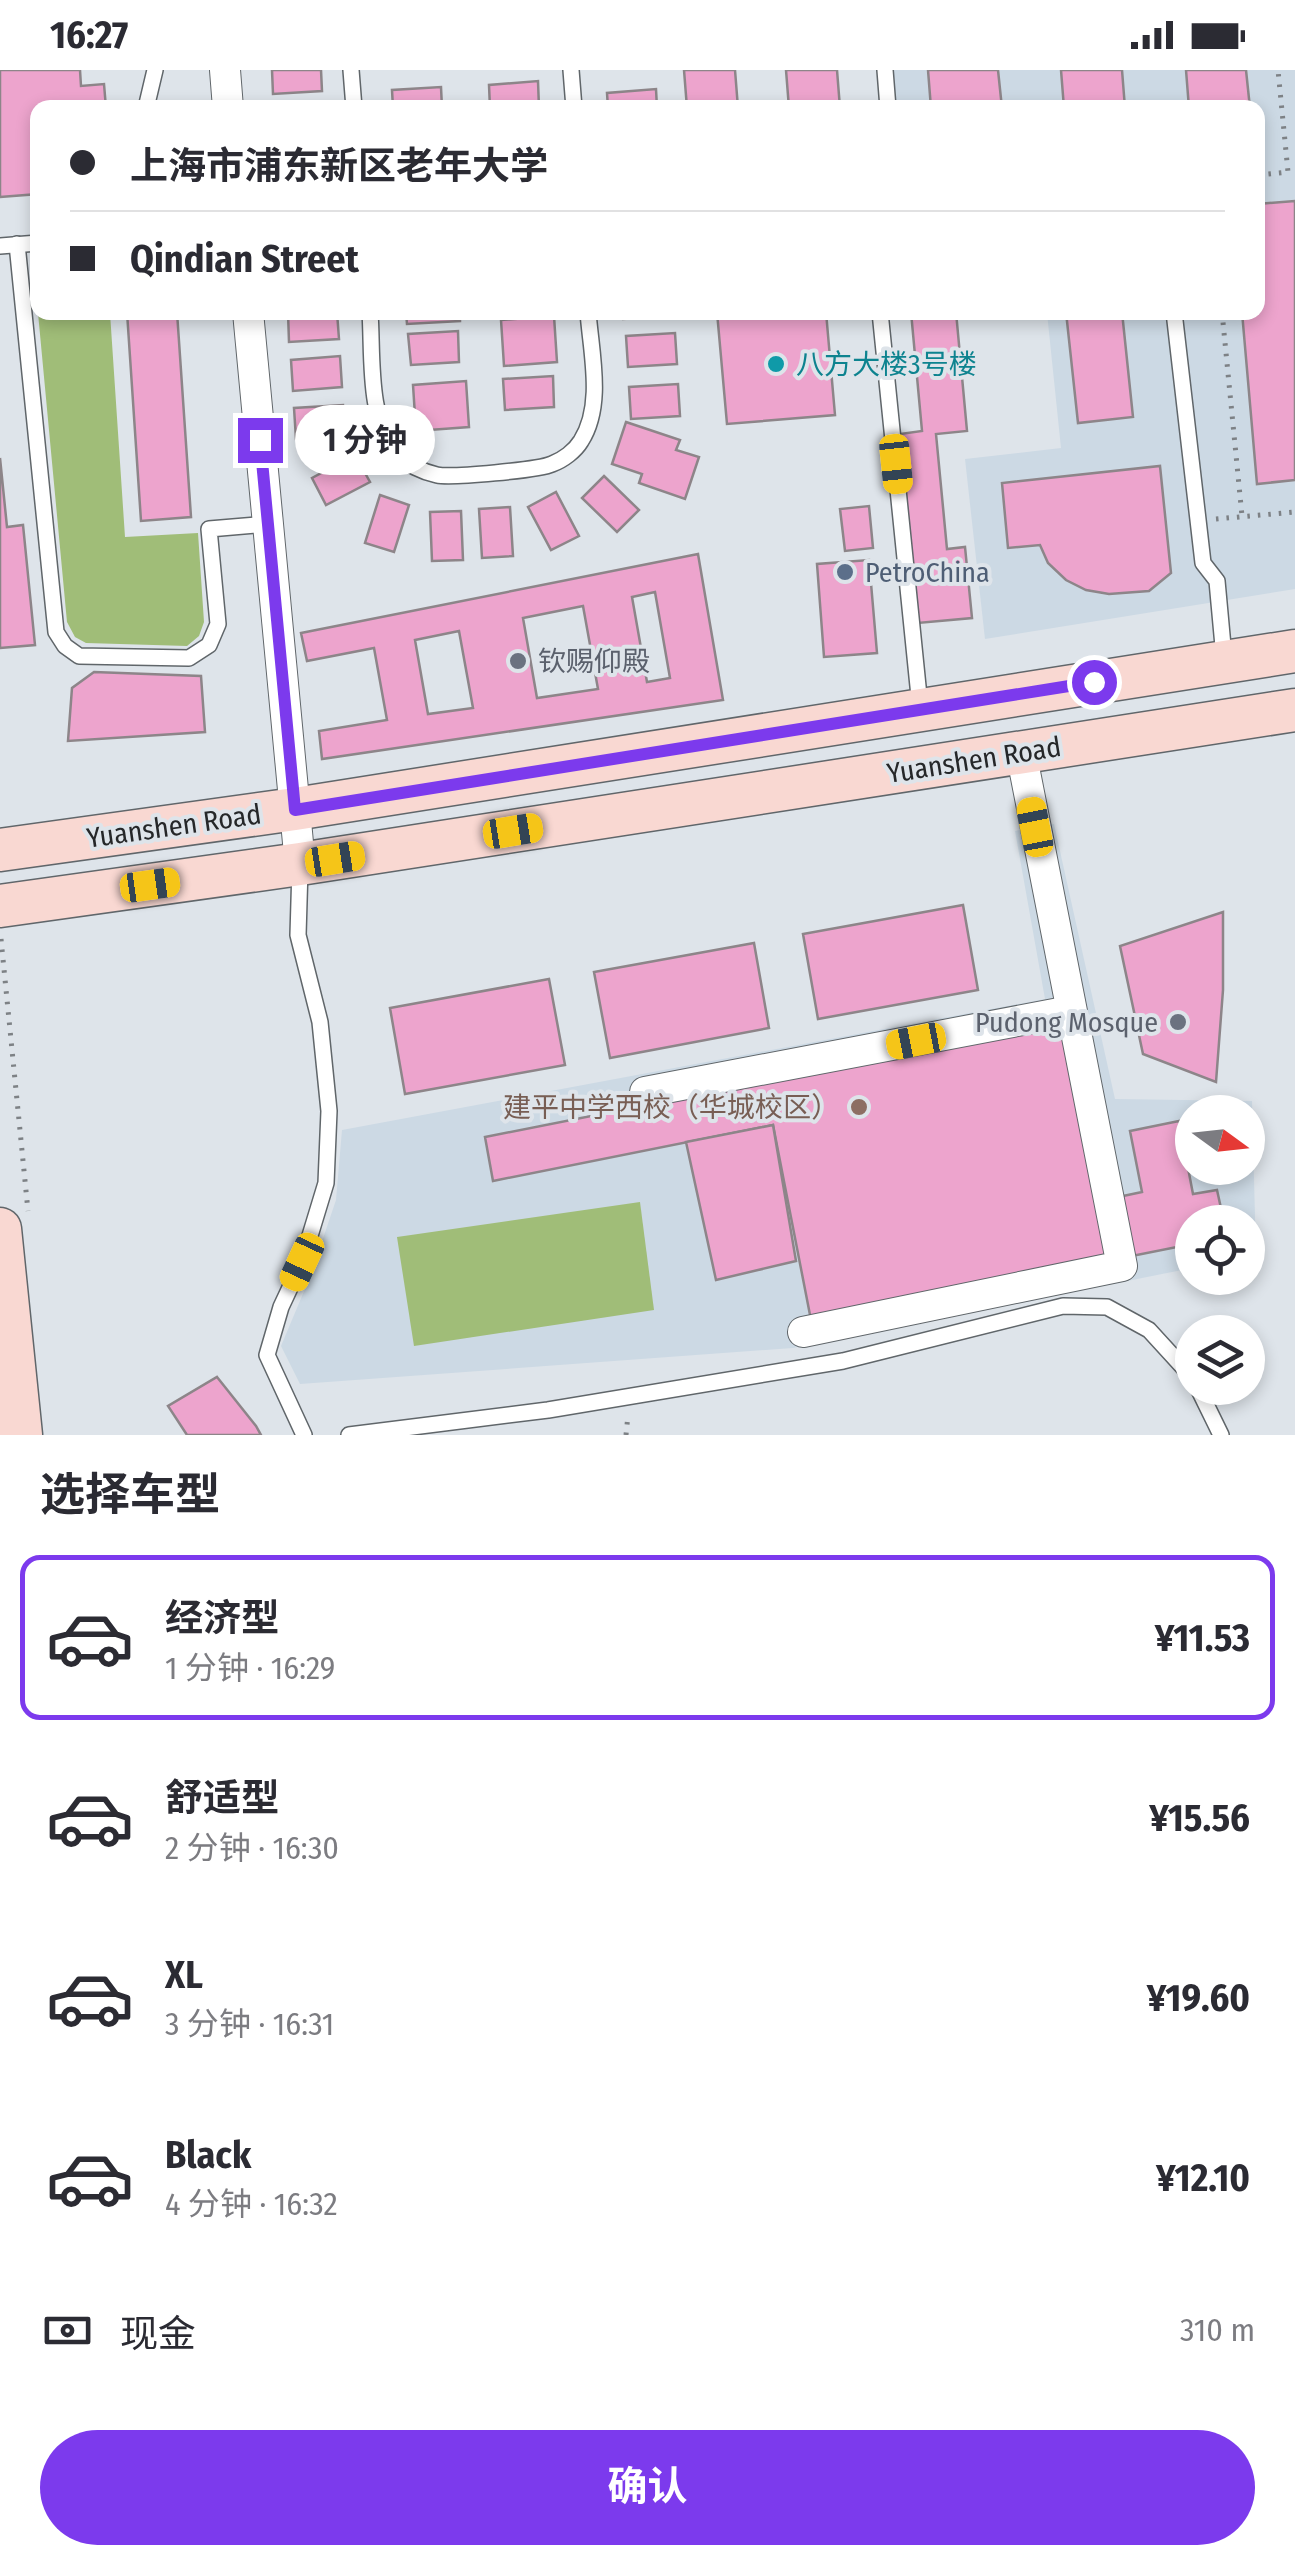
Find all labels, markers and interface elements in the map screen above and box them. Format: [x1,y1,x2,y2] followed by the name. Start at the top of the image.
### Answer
[50,12,128,58] text: 16:27
[130,143,548,189] text: 上海市浦东新区老年大学
[130,236,359,282] text: Qindian Street
[796,348,977,381] place label: 八方大楼3号楼
[765,353,787,375] marker: 八方大楼3号楼
[295,405,435,475] callout: 1 分钟
[238,418,283,463] route end
[323,421,407,459] text: 1 分钟
[878,433,914,495] car
[865,556,990,589] place label: PetroChina
[834,561,856,583] marker: PetroChina
[538,645,650,678] place label: 钦赐仰殿
[507,650,529,672] marker: 钦赐仰殿
[1072,660,1117,705] route start
[885,730,1063,790] street label: Yuanshen Road
[1015,795,1055,859] car
[85,797,263,855] street label: Yuanshen Road
[481,811,545,851] car
[303,839,367,879] car
[118,866,182,904] car
[975,1006,1158,1039] place label: Pudong Mosque
[1167,1011,1189,1033] marker: Pudong Mosque
[884,1021,948,1061] car
[503,1091,839,1124] place label: 建平中学西校（华城校区）
[1175,1095,1265,1185] north arrow
[1175,1095,1265,1405] map controls
[848,1096,870,1118] marker: 建平中学西校（华城校区）
[1175,1205,1265,1295] button: locate
[276,1228,328,1296] car
[1175,1315,1265,1405] button: layers
[40,1468,220,1522] text: 选择车型
[45,1593,135,1683] icon: car
[165,1595,279,1641] text: 经济型
[1155,1615,1250,1661] text: ¥11.53
[165,1649,335,1687] text: 1 分钟 · 16:29
[45,1773,135,1863] icon: car
[165,1775,279,1821] text: 舒适型
[1149,1795,1250,1841] text: ¥15.56
[165,1829,339,1867] text: 2 分钟 · 16:30
[165,1952,203,1998] text: XL
[45,1953,135,2043] icon: car
[1147,1975,1250,2021] text: ¥19.60
[165,2005,334,2043] text: 3 分钟 · 16:31
[165,2132,251,2178] text: Black
[45,2133,135,2223] icon: car
[1156,2155,1250,2201] text: ¥12.10
[165,2185,338,2223] text: 4 分钟 · 16:32
[40,2303,95,2358] icon: cash
[120,2311,196,2357] text: 现金
[1180,2311,1255,2349] text: 310 m
[40,2430,1255,2545] button: 确认

